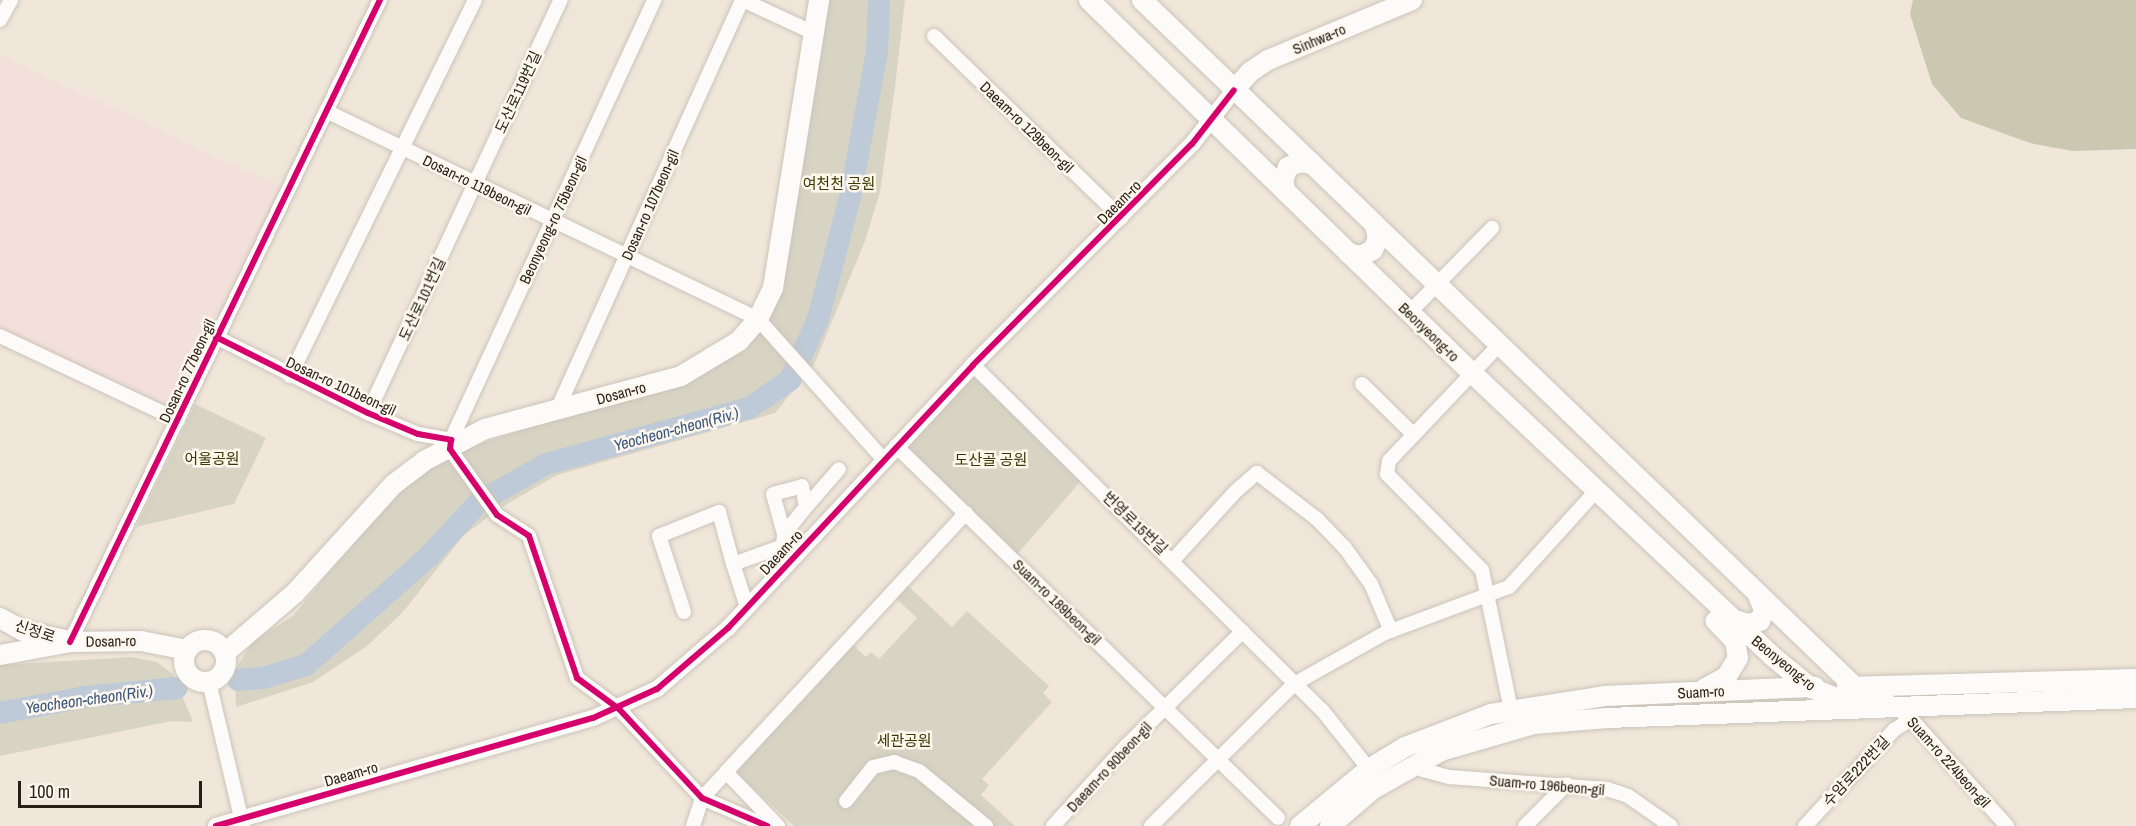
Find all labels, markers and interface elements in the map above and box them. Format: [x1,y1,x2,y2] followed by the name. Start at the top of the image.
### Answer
[1290,20,1348,58] street label: Sinhwa-ro
[491,48,545,136] street label: 도산로119번길
[976,78,1078,176] street label: Daeam-ro 129beon-gil
[618,147,682,263] street label: Dosan-ro 107beon-gil
[420,151,534,219] street label: Dosan-ro 119beon-gil
[516,153,590,287] street label: Beonyeong-ro 75beon-gil
[803,175,875,193] park label: 여천천 공원
[1093,176,1145,228] street label: Daeam-ro
[395,255,449,343] street label: 도산로101번길
[1395,299,1463,365] street label: Beonyeong-ro
[155,316,219,426] street label: Dosan-ro 77beon-gil
[283,353,399,419] street label: Dosan-ro 101beon-gil
[594,378,648,408] street label: Dosan-ro
[611,403,741,455] water label: Yeocheon-cheon(Riv.)
[184,450,240,468] park label: 어울공원
[955,451,1027,469] park label: 도산골 공원
[1099,488,1171,558] street label: 번영로15번길
[756,526,806,578] street label: Daeam-ro
[1009,555,1105,649] street label: Suam-ro 189beon-gil
[13,616,57,646] street label: 신정로
[86,632,136,650] street label: Dosan-ro
[1748,632,1820,694] street label: Beonyeong-ro
[24,681,154,717] water label: Yeocheon-cheon(Riv.)
[1677,682,1725,702] street label: Suam-ro
[1904,713,1994,811] street label: Suam-ro 224beon-gil
[1063,718,1155,816] street label: Daeam-ro 90beon-gil
[876,732,932,750] park label: 세관공원
[1819,732,1893,810] street label: 수암로222번길
[322,758,380,790] street label: Daeam-ro
[21,769,206,807] scale bar
[1489,771,1605,799] street label: Suam-ro 196beon-gil
[29,779,70,804] text: 100 m

